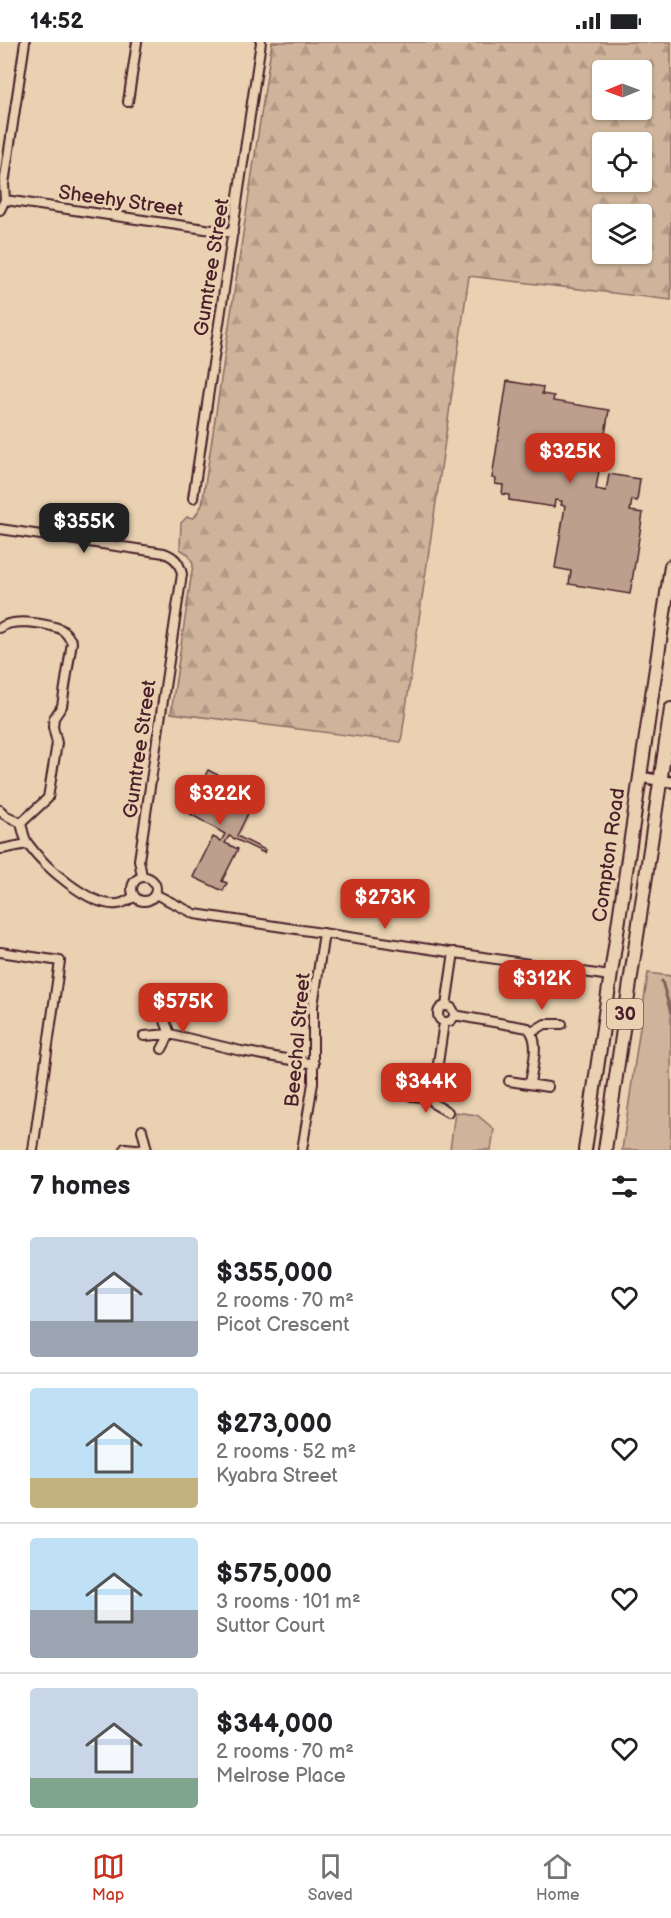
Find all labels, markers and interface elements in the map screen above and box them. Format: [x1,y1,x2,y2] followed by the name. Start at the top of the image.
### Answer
[30,8,83,35] text: 14:52
[592,60,652,120] north arrow
[592,60,652,264] map controls
[592,132,652,192] button: locate
[57,180,185,222] street label: Sheehy Street
[189,196,235,338] street label: Gumtree Street
[592,204,652,264] button: layers
[528,433,612,484] pin: $325K
[539,440,601,464] text: $325K
[42,503,126,554] pin: $355K
[53,510,115,534] text: $355K
[118,679,162,820] street label: Gumtree Street
[178,775,262,826] pin: $322K
[189,782,251,806] text: $322K
[588,786,630,924] street label: Compton Road
[343,879,427,930] pin: $273K
[355,886,415,910] text: $273K
[500,960,584,1011] pin: $312K
[513,967,571,991] text: $312K
[280,972,316,1108] street label: Beechal Street
[141,983,225,1034] pin: $575K
[153,990,213,1014] text: $575K
[607,999,643,1029] road number: 30
[384,1063,468,1114] pin: $344K
[395,1070,457,1094] text: $344K
[608,1170,641,1203] icon: filters
[30,1171,130,1202] text: 7 homes
[216,1258,333,1289] text: $355,000
[78,1261,150,1333] icon: home
[608,1281,641,1314] icon: heart
[216,1289,354,1313] text: 2 rooms · 70 m²
[216,1313,349,1337] text: Picot Crescent
[216,1409,332,1440] text: $273,000
[78,1412,150,1484] icon: home
[608,1432,641,1465] icon: heart
[216,1440,356,1464] text: 2 rooms · 52 m²
[216,1464,338,1488] text: Kyabra Street
[216,1559,332,1590] text: $575,000
[78,1562,150,1634] icon: home
[608,1582,641,1615] icon: heart
[216,1590,361,1614] text: 3 rooms · 101 m²
[216,1614,325,1638] text: Suttor Court
[216,1709,333,1740] text: $344,000
[78,1712,150,1784] icon: home
[608,1732,641,1765] icon: heart
[216,1740,354,1764] text: 2 rooms · 70 m²
[216,1764,346,1788] text: Melrose Place
[92,1850,125,1905] tab: Map
[308,1850,353,1905] tab: Saved
[536,1850,579,1905] tab: Home

